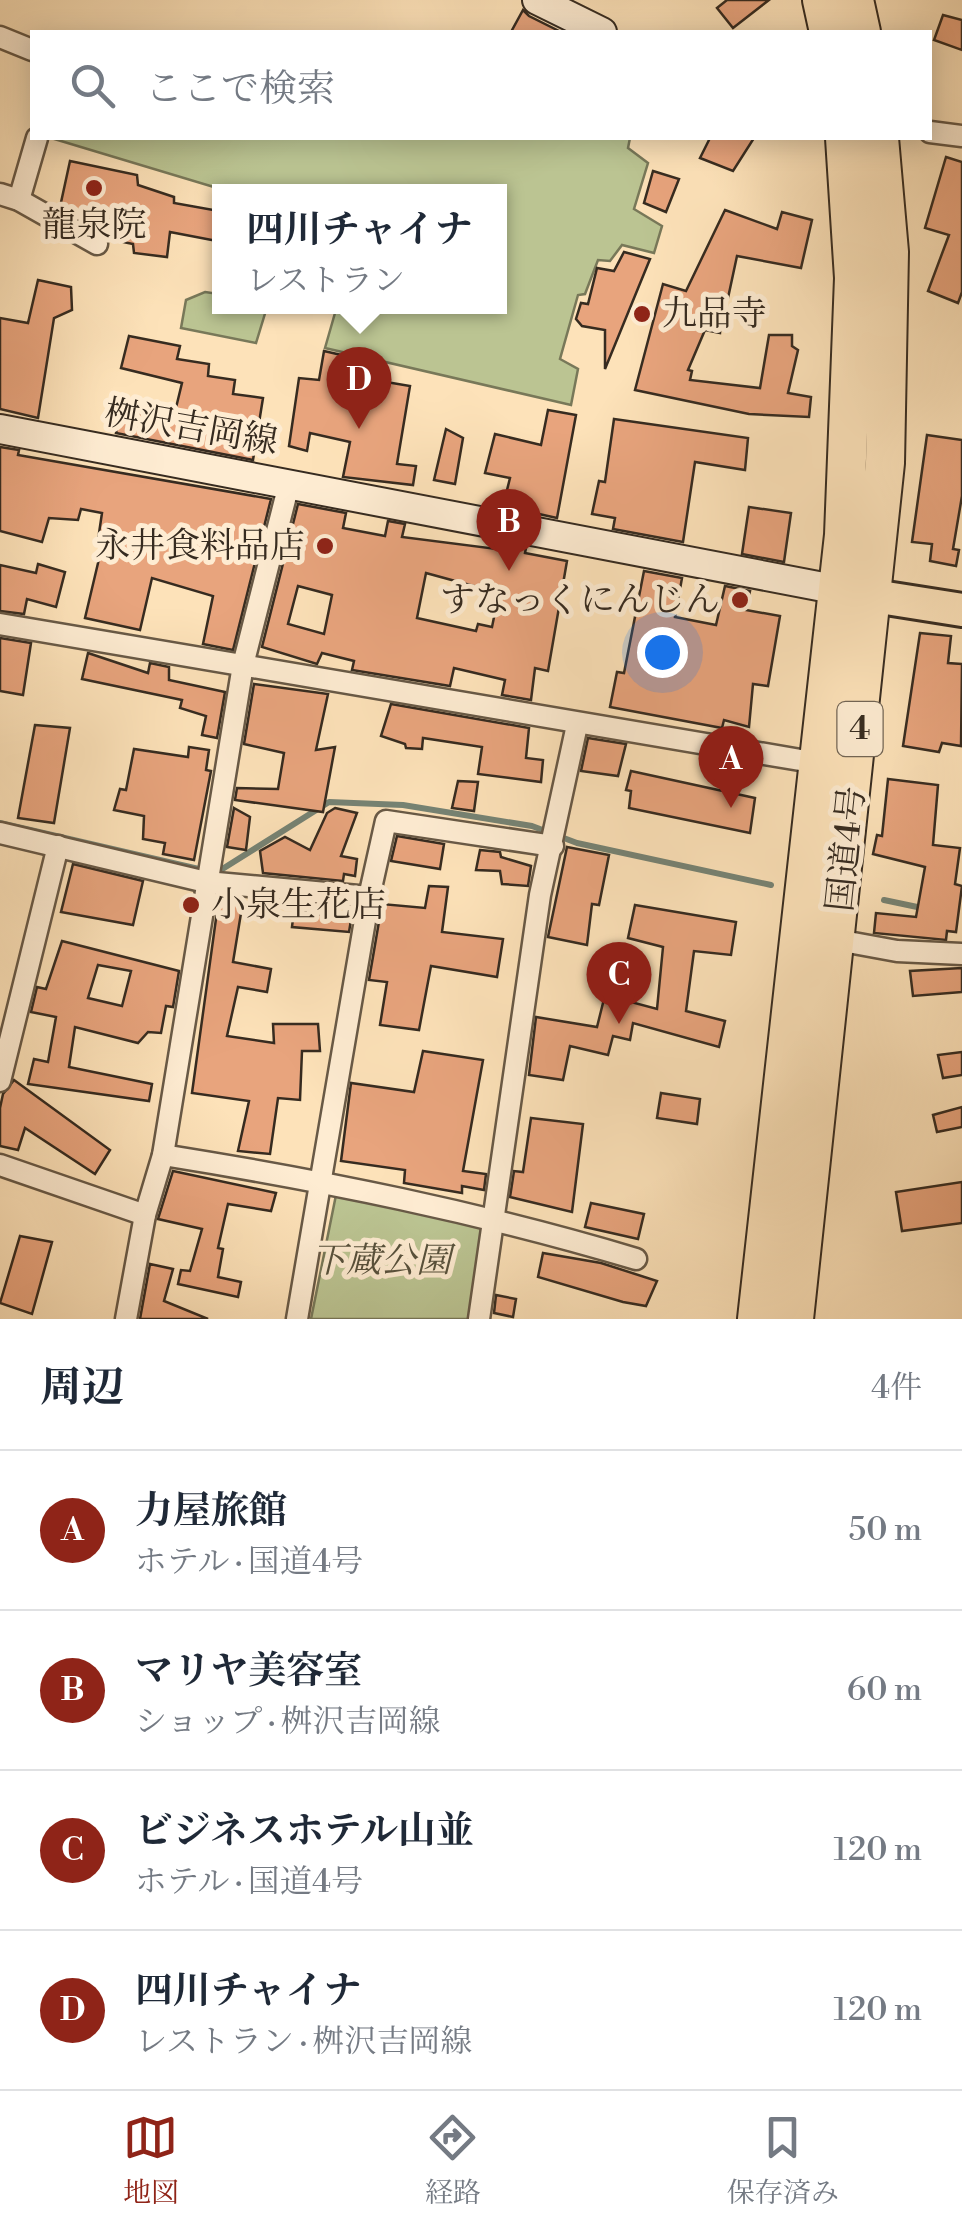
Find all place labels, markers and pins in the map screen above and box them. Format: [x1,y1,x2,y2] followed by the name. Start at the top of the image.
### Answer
[83,177,105,199] marker: 龍泉院
[41,204,147,247] place label: 龍泉院
[662,293,767,336] place label: 九品寺
[631,303,653,325] marker: 九品寺
[326,346,392,429] pin: D
[476,488,542,571] pin: B
[95,525,305,568] place label: 永井食料品店
[314,535,336,557] marker: 永井食料品店
[440,579,720,622] place label: すなっくにんじん
[729,589,751,611] marker: すなっくにんじん
[698,726,764,808] pin: A
[211,884,386,927] place label: 小泉生花店
[180,894,202,916] marker: 小泉生花店
[586,942,652,1024] pin: C

